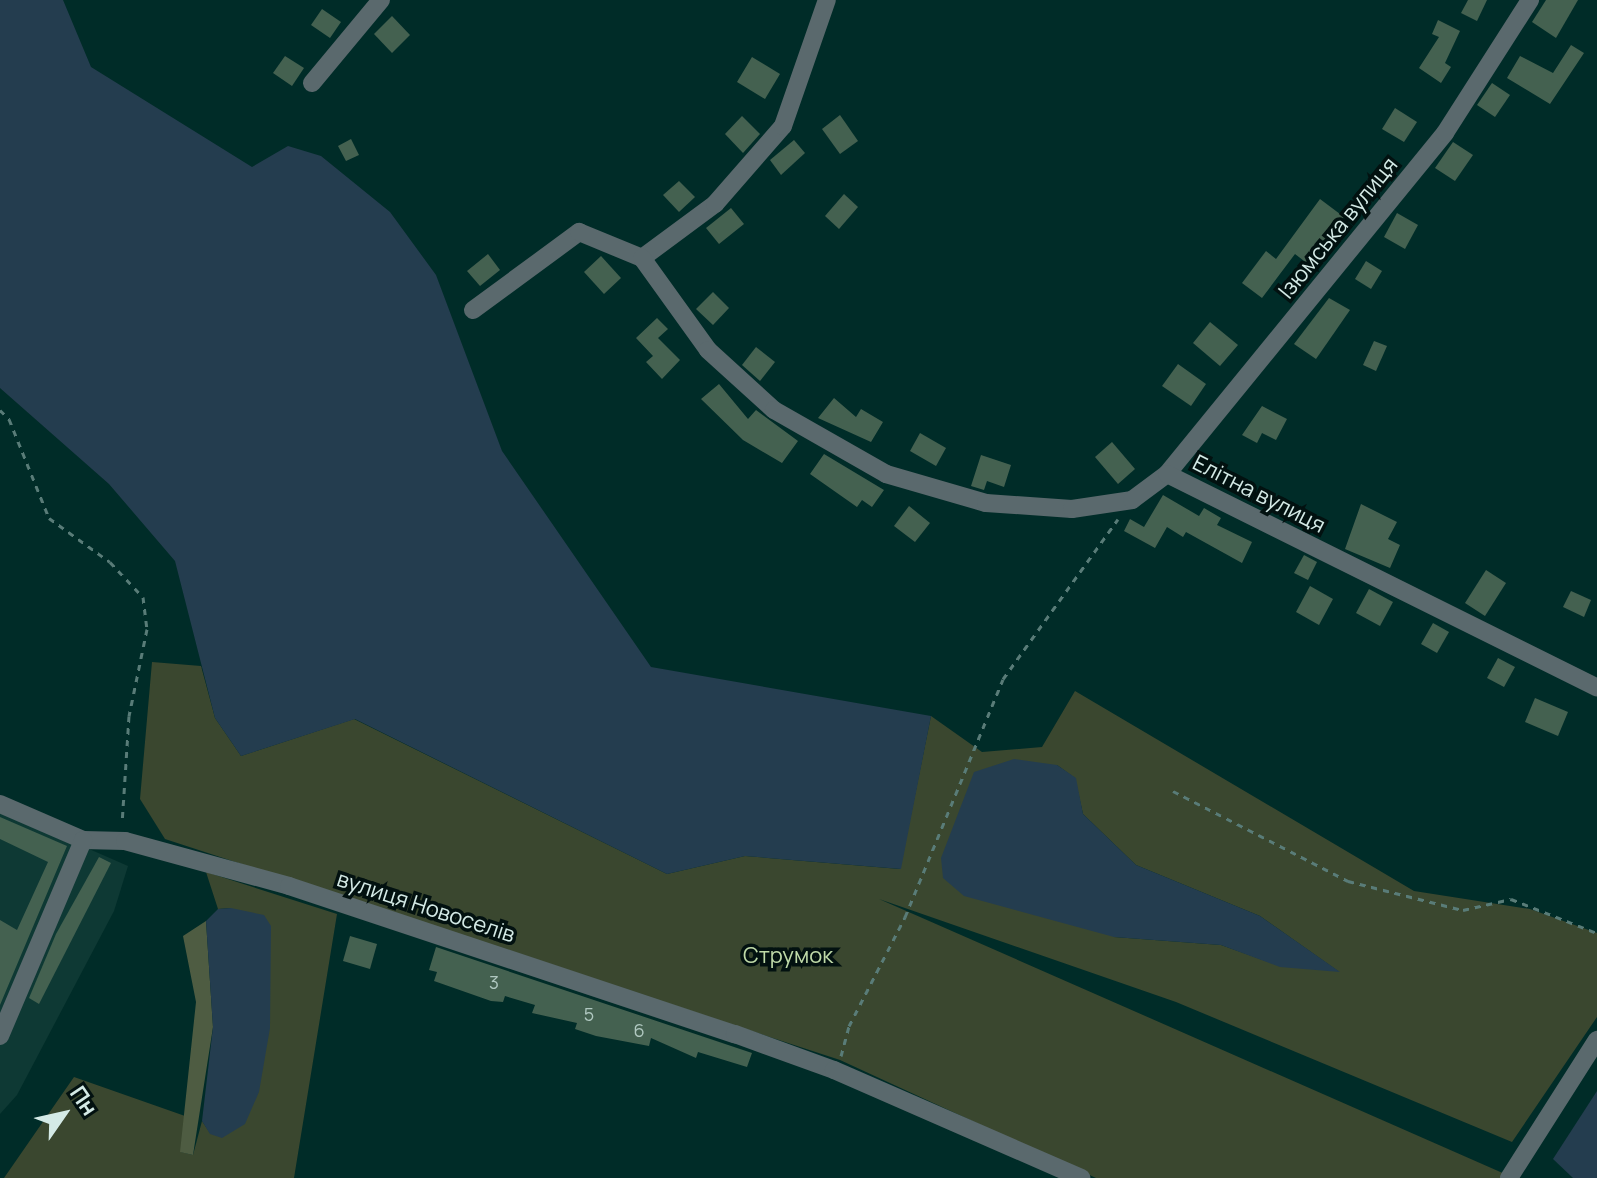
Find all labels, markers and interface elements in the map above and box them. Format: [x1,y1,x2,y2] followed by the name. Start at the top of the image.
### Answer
[1273,152,1403,304] street label: Ізюмська вулиця
[1188,449,1330,539] street label: Елітна вулиця
[334,866,518,948] street label: вулиця Новоселів
[743,943,833,969] park label: Струмок
[489,971,499,993] house number: 3
[584,1003,594,1025] house number: 5
[633,1019,645,1041] house number: 6
[24,1074,104,1154] north arrow
[63,1080,105,1121] text: Пн

